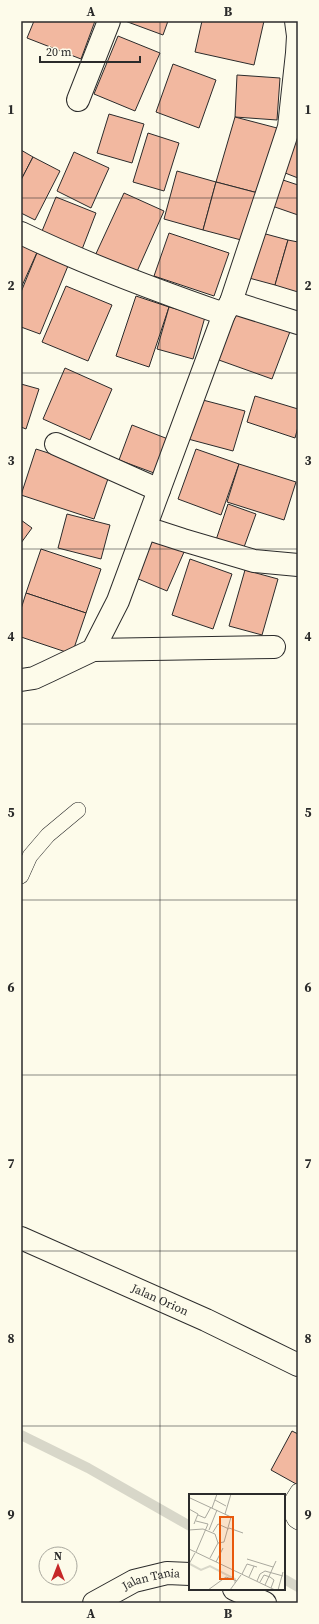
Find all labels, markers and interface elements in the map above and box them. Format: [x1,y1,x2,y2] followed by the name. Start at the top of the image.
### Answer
[87,3,96,20] text: A
[224,3,233,20] text: B
[40,38,140,64] scale bar
[46,44,72,60] text: 20 m
[7,101,15,118] text: 1
[304,101,312,118] text: 1
[7,277,15,294] text: 2
[304,277,312,294] text: 2
[7,452,15,469] text: 3
[304,452,312,469] text: 3
[7,628,15,645] text: 4
[304,628,312,645] text: 4
[7,804,15,821] text: 5
[304,804,312,821] text: 5
[7,979,15,996] text: 6
[304,979,312,996] text: 6
[7,1155,15,1172] text: 7
[304,1155,312,1172] text: 7
[128,1280,191,1319] street label: Jalan Orion
[7,1330,15,1347] text: 8
[304,1330,312,1347] text: 8
[189,1494,285,1590] inset map
[7,1506,15,1523] text: 9
[304,1506,312,1523] text: 9
[38,1546,78,1586] north arrow
[54,1549,62,1564] text: N
[118,1564,181,1594] street label: Jalan Tania
[87,1605,96,1622] text: A
[224,1605,233,1622] text: B

